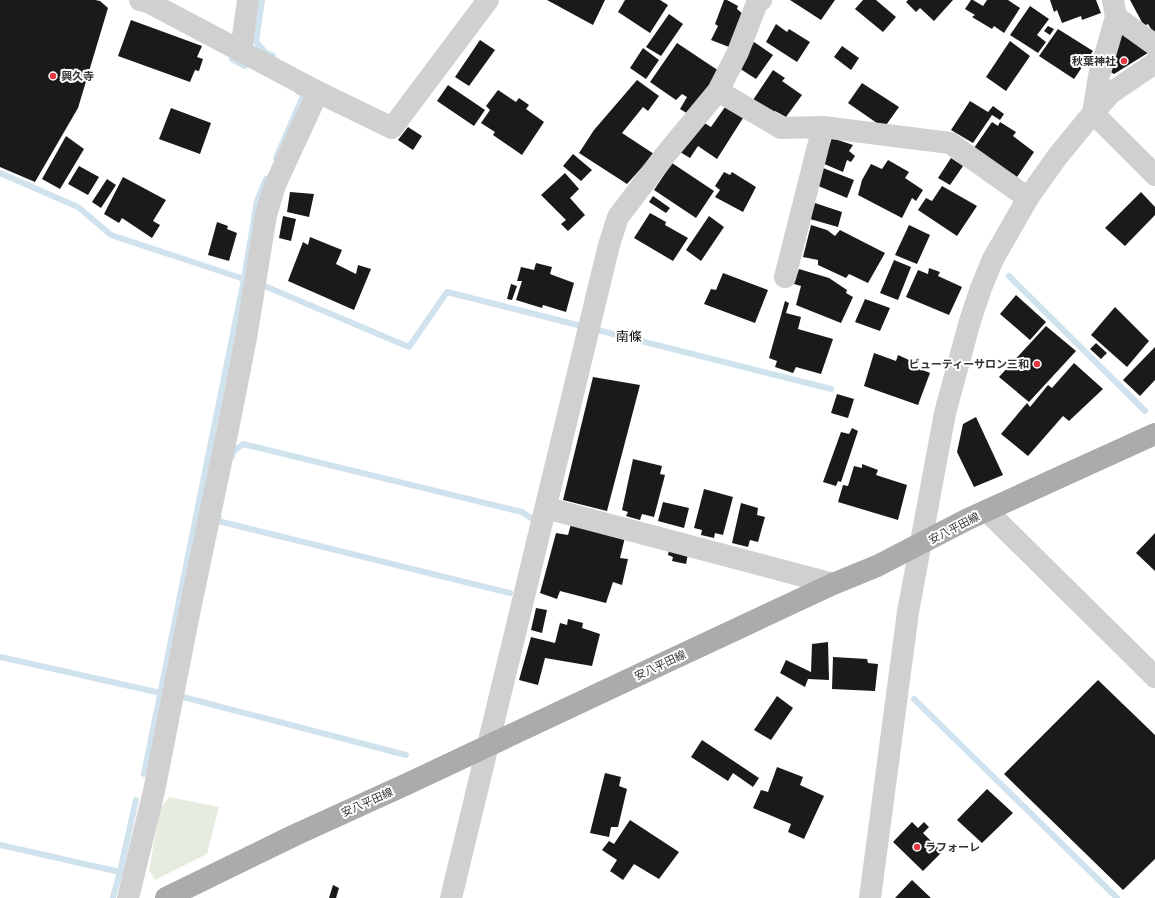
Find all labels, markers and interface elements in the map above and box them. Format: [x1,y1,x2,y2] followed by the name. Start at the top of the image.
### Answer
[1072,54,1116,68] place label: 秋葉神社
[1119,56,1129,66] marker: 秋葉神社
[61,69,94,83] place label: 興久寺
[48,71,58,81] marker: 興久寺
[616,328,642,345] district label: 南條
[909,357,1029,371] place label: ビューティーサロン三和
[1032,359,1042,369] marker: ビューティーサロン三和
[926,509,982,547] street label: 安八平田線
[632,647,688,683] street label: 安八平田線
[339,784,395,820] street label: 安八平田線
[925,840,980,854] place label: ラフォーレ
[912,842,922,852] marker: ラフォーレ

